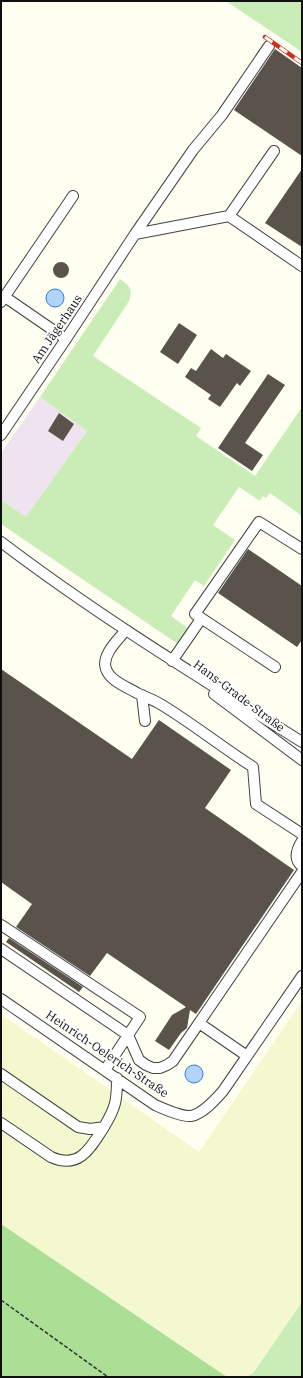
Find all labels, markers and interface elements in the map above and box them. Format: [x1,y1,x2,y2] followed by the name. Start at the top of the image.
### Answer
[28,291,85,366] street label: Am Jägerhaus
[191,656,288,735] street label: Hans-Grade-Straße
[43,1007,171,1100] street label: Heinrich-Oelerich-Straße

